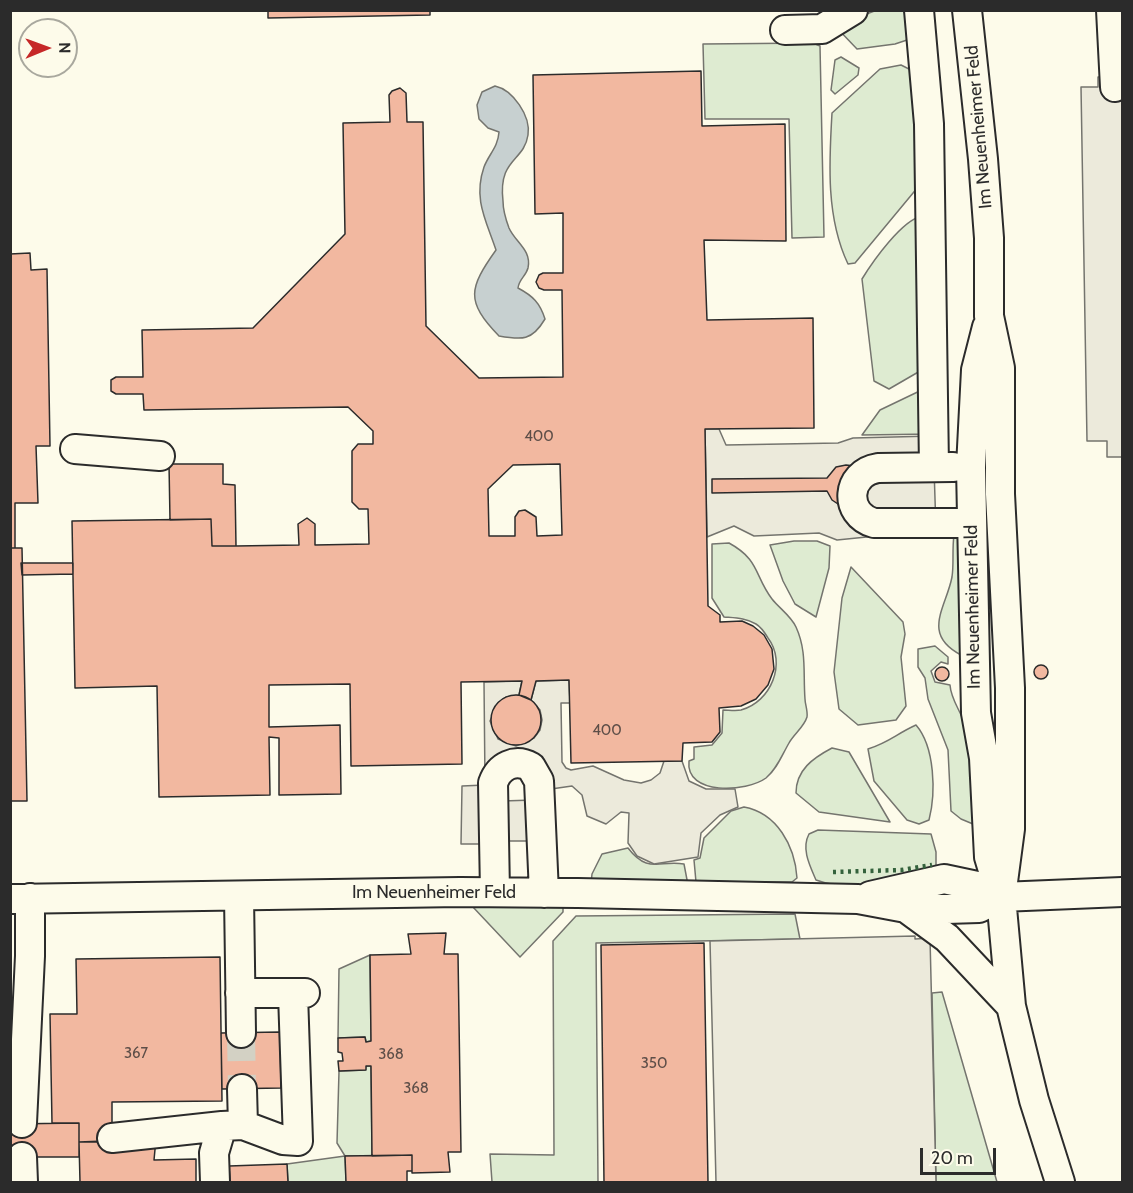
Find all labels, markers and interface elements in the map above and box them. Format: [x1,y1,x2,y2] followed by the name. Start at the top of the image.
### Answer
[18,18,78,78] north arrow
[55,42,74,54] text: N
[961,44,997,210] street label: Im Neuenheimer Feld
[524,428,554,446] house number: 400
[961,525,985,689] street label: Im Neuenheimer Feld
[592,722,622,740] house number: 400
[352,882,516,904] street label: Im Neuenheimer Feld
[124,1045,148,1063] house number: 367
[378,1046,404,1064] house number: 368
[641,1055,667,1073] house number: 350
[403,1080,429,1098] house number: 368
[923,1136,1000,1174] scale bar
[931,1147,973,1169] text: 20 m

